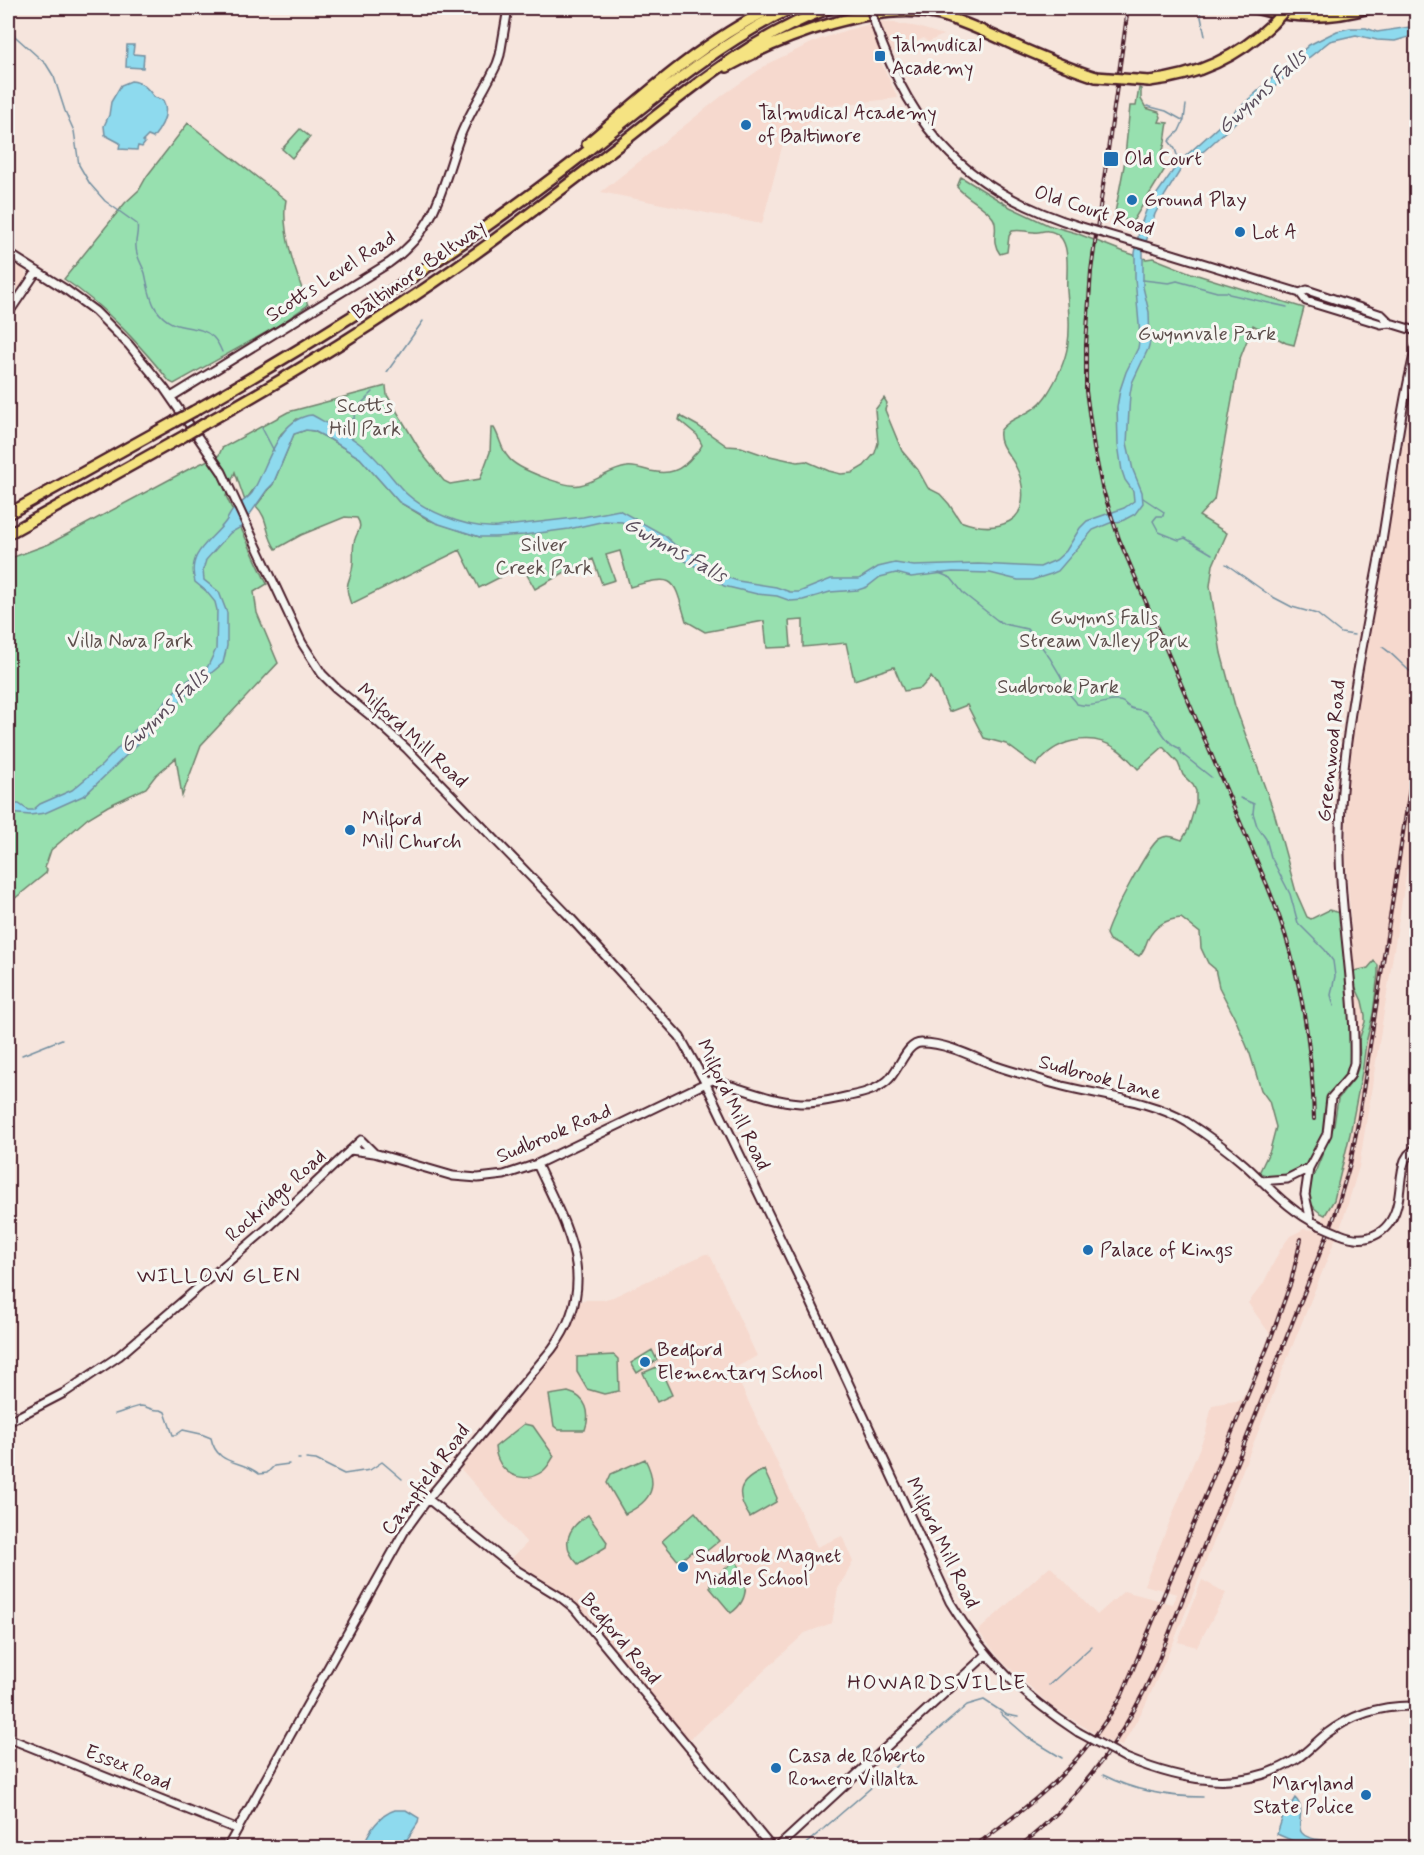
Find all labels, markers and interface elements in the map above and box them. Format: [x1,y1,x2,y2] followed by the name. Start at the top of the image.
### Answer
[892,32,982,82] place label: Talmudical Academy
[1211,42,1314,141] water label: Gwynns Falls
[873,49,887,63] marker: Talmudical Academy
[758,100,937,150] place label: Talmudical Academy of Baltimore
[739,118,753,132] marker: Talmudical Academy of Baltimore
[1124,146,1202,173] place label: Old Court
[1102,150,1120,168] marker: Old Court
[1031,179,1157,243] street label: Old Court Road
[1144,187,1247,214] place label: Ground Play
[1125,193,1139,207] marker: Ground Play
[347,214,491,326] street label: Baltimore Beltway
[1252,219,1297,246] place label: Lot A
[261,225,401,329] street label: Scotts Level Road
[1233,225,1247,239] marker: Lot A
[1138,321,1276,348] park label: Gwynnvale Park
[329,393,401,443] park label: Scotts Hill Park
[619,510,733,591] water label: Gwynns Falls
[495,532,593,582] park label: Silver Creek Park
[1019,605,1189,655] park label: Gwynns Falls Stream Valley Park
[67,628,193,655] park label: Villa Nova Park
[113,661,216,760] water label: Gwynns Falls
[997,674,1119,701] park label: Sudbrook Park
[349,677,473,796] street label: Milford Mill Road
[1311,679,1353,823] street label: Greenwood Road
[362,806,462,856] place label: Milford Mill Church
[343,823,357,837] marker: Milford Mill Church
[688,1035,776,1176] street label: Milford Mill Road
[1036,1049,1164,1107] street label: Sudbrook Lane
[492,1098,616,1170] street label: Sudbrook Road
[220,1143,333,1249] street label: Rockridge Road
[1100,1237,1233,1264] place label: Palace of Kings
[1081,1243,1095,1257] marker: Palace of Kings
[137,1262,301,1290] district label: WILLOW GLEN
[657,1337,823,1387] place label: Bedford Elementary School
[638,1355,652,1369] marker: Bedford Elementary School
[375,1419,477,1541] street label: Campfield Road
[897,1473,985,1614] street label: Milford Mill Road
[695,1543,841,1593] place label: Sudbrook Magnet Middle School
[676,1560,690,1574] marker: Sudbrook Magnet Middle School
[572,1587,666,1692] street label: Bedford Road
[847,1669,1027,1697] district label: HOWARDSVILLE
[81,1738,175,1798] street label: Essex Road
[788,1743,925,1793] place label: Casa de Roberto Romero Villalta
[769,1761,783,1775] marker: Casa de Roberto Romero Villalta
[1253,1771,1354,1821] place label: Maryland State Police
[1359,1788,1373,1802] marker: Maryland State Police

